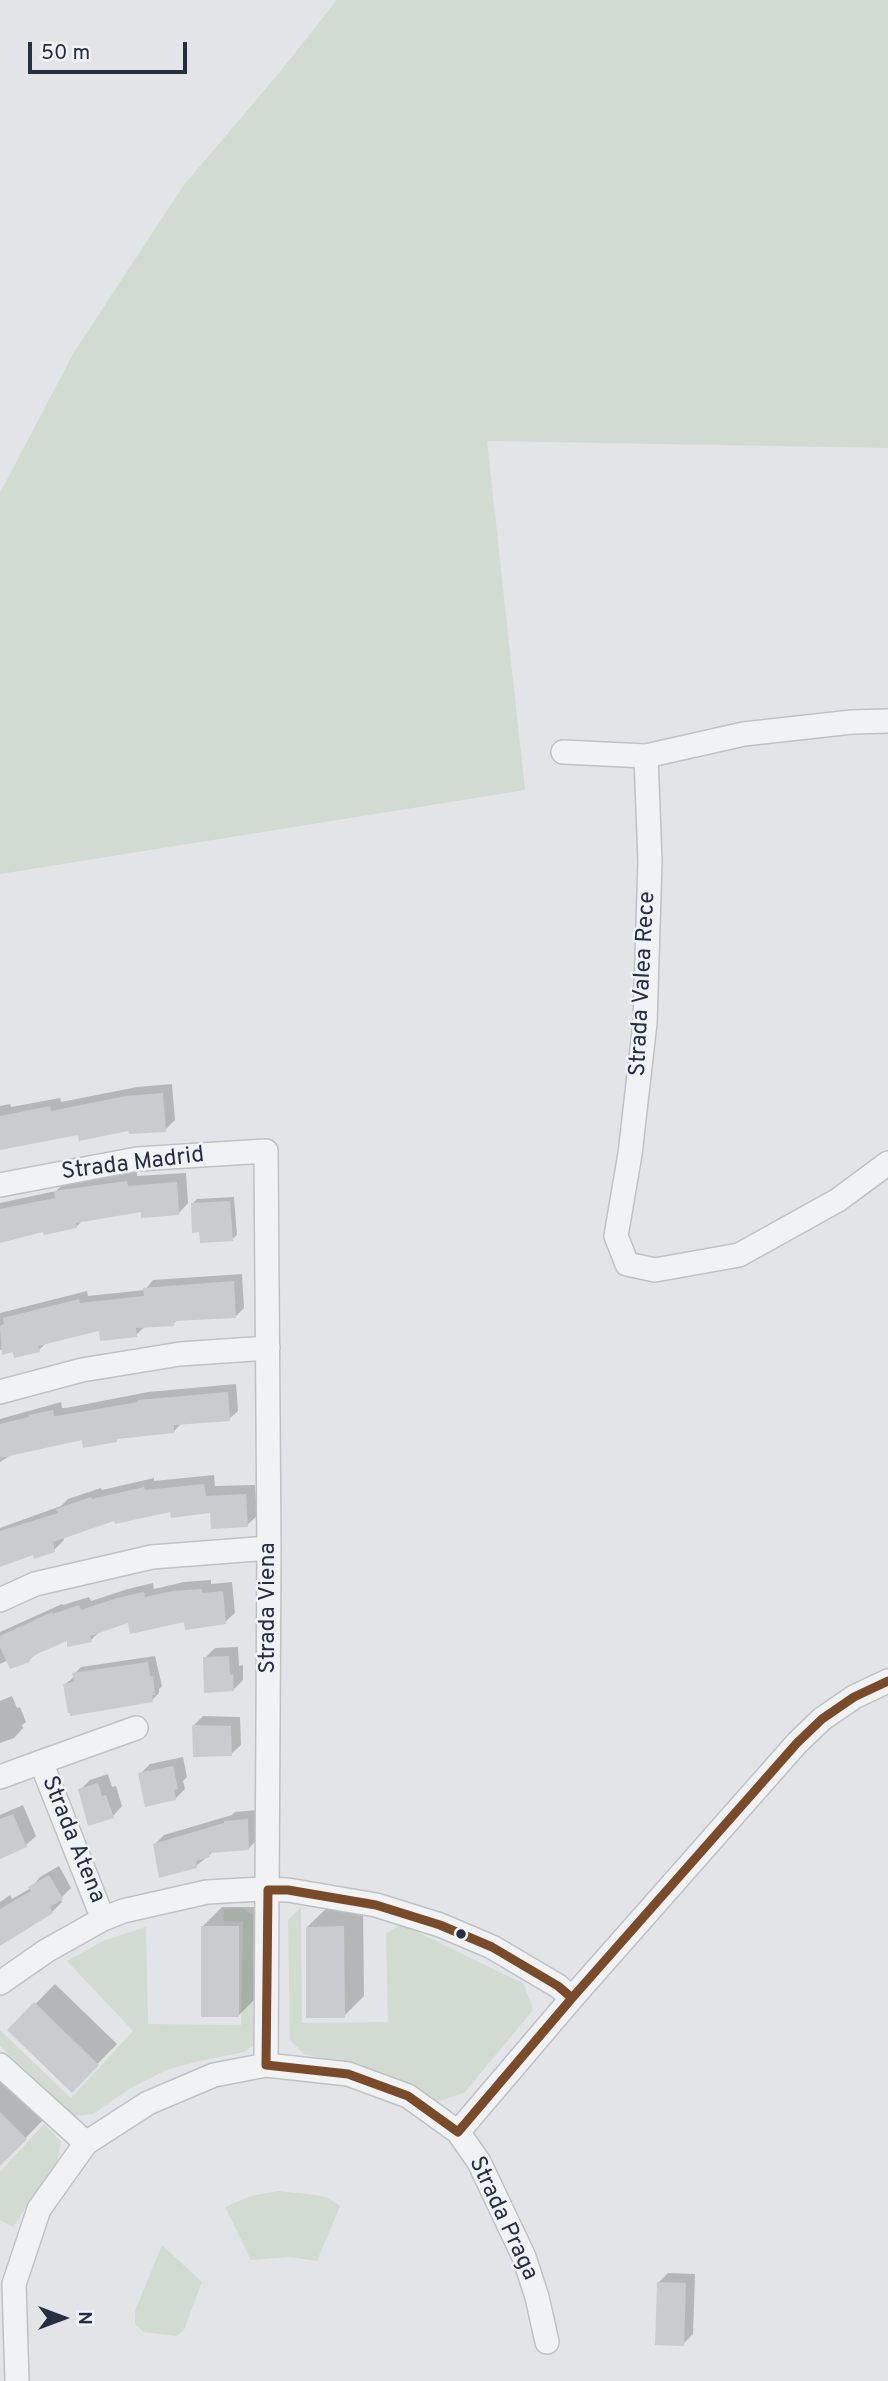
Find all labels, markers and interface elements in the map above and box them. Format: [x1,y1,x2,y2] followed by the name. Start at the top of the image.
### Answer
[32,28,191,72] scale bar
[41,40,90,67] text: 50 m
[625,891,663,1077] street label: Strada Valea Rece
[60,1143,206,1187] street label: Strada Madrid
[255,1542,283,1674] street label: Strada Viena
[34,1773,110,1907] street label: Strada Atena
[454,1927,468,1941] unlabelled marker
[461,2153,543,2285] street label: Strada Praga
[28,2283,98,2353] north arrow
[72,2311,96,2325] text: N

